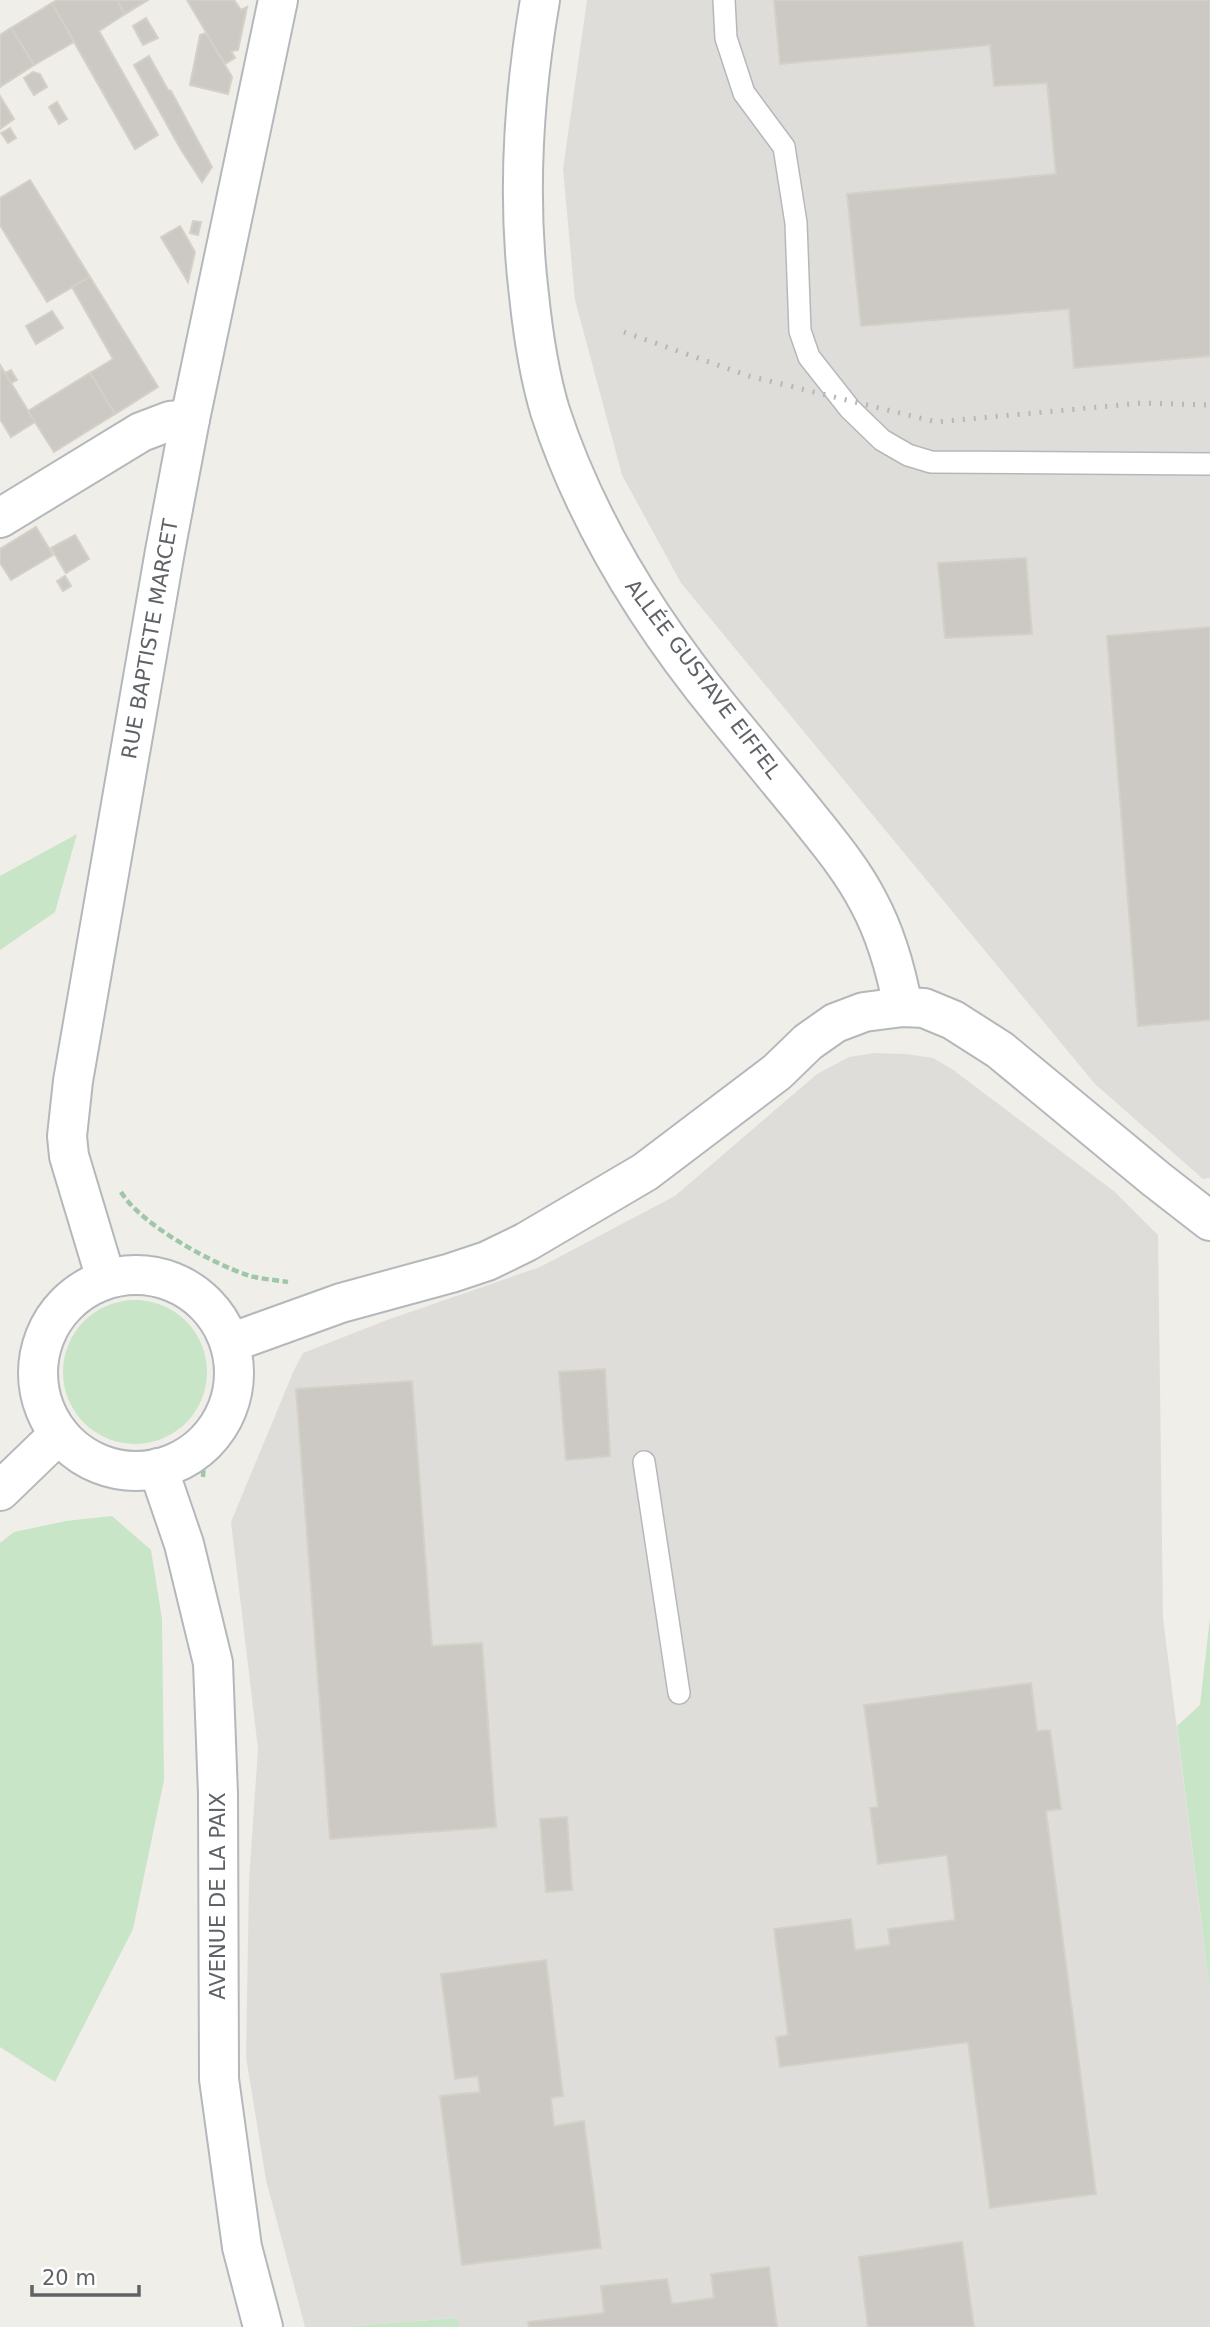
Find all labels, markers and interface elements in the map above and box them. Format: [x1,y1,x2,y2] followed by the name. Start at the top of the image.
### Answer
[117,517,183,761] street label: RUE BAPTISTE MARCET
[620,574,787,784] street label: ALLÉE GUSTAVE EIFFEL
[206,1792,230,2000] street label: AVENUE DE LA PAIX
[32,2254,138,2298] scale bar
[42,2266,96,2290] text: 20 m

